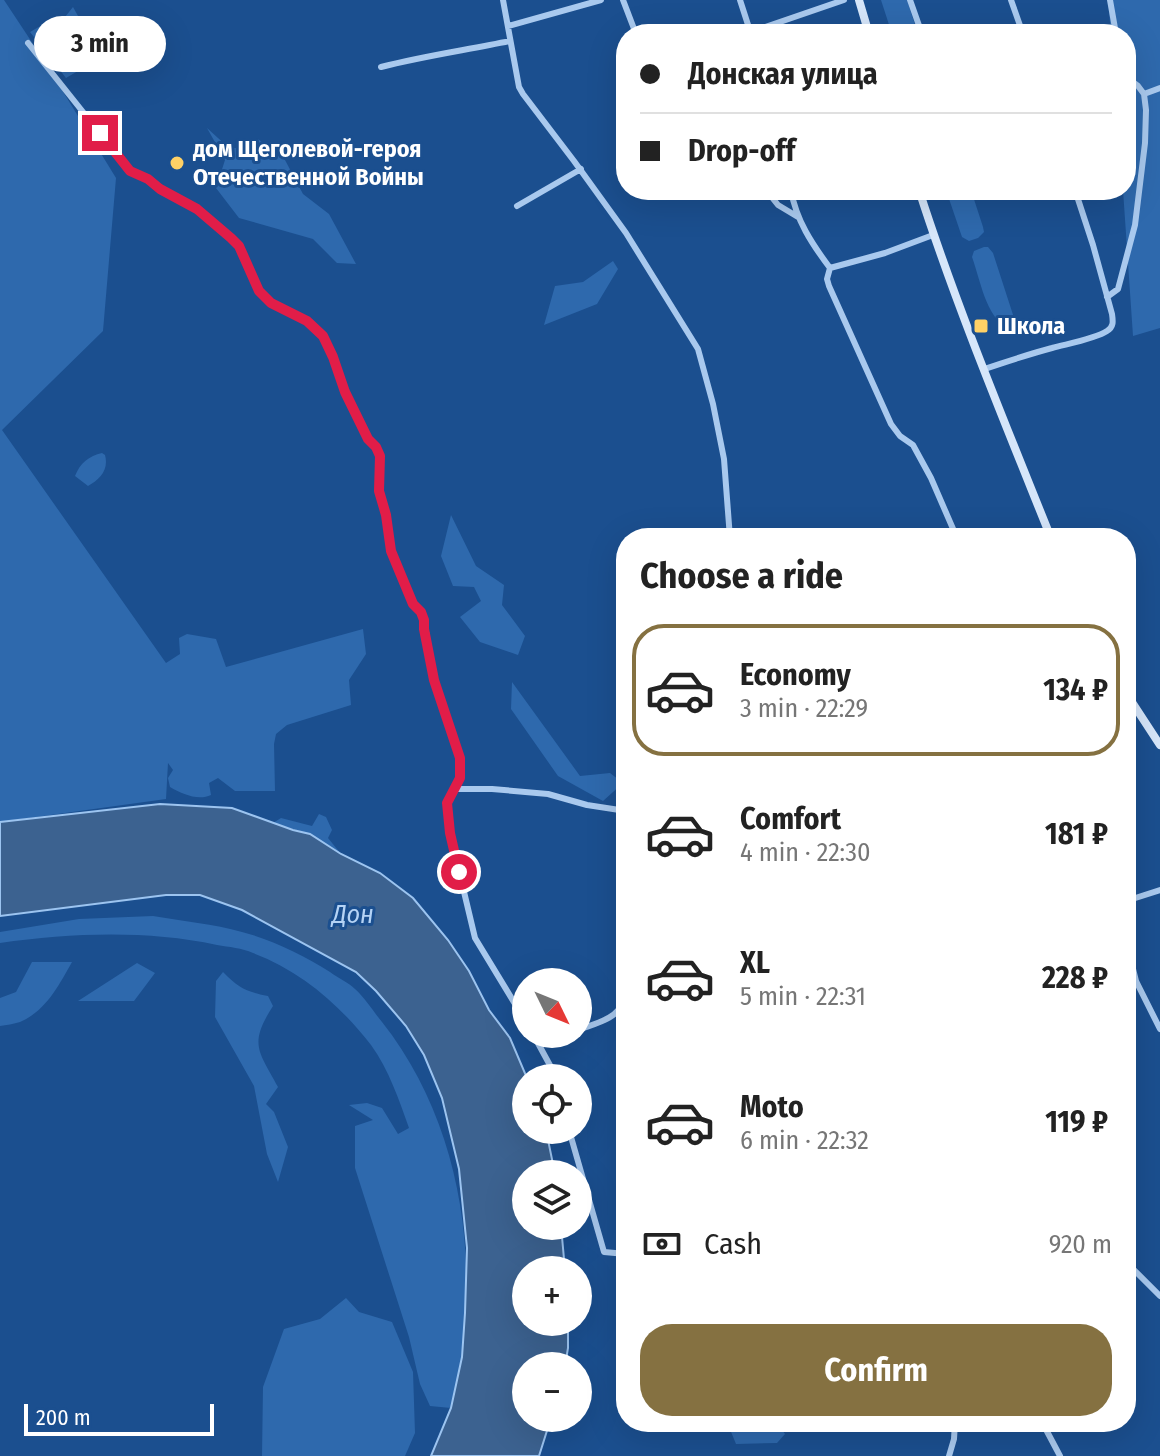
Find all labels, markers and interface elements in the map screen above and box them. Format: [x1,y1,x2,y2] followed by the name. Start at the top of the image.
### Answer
[34,17,166,73] callout: 3 min
[71,28,129,59] text: 3 min
[688,56,878,92] text: Донская улица
[82,115,118,151] route end
[688,133,795,169] text: Drop-off
[192,135,424,191] place label: дом Щеголевой-героя Отечественной Войны
[168,154,186,172] marker: дом Щеголевой-героя Отечественной Войны
[997,312,1065,340] place label: Школа
[972,317,990,335] marker: Школа
[640,554,843,598] text: Choose a ride
[644,654,716,726] icon: car
[740,657,851,693] text: Economy
[1043,672,1108,708] text: 134 ₽
[740,693,868,724] text: 3 min · 22:29
[644,798,716,870] icon: car
[740,801,841,837] text: Comfort
[1045,816,1108,852] text: 181 ₽
[740,837,871,868] text: 4 min · 22:30
[441,854,477,890] route start
[330,899,374,930] water label: Дон
[644,942,716,1014] icon: car
[740,945,770,981] text: XL
[1042,960,1108,996] text: 228 ₽
[512,968,592,1048] north arrow
[512,968,592,1432] map controls
[740,981,866,1012] text: 5 min · 22:31
[512,1064,592,1144] button: locate
[644,1086,716,1158] icon: car
[740,1089,804,1125] text: Moto
[1045,1104,1108,1140] text: 119 ₽
[740,1125,869,1156] text: 6 min · 22:32
[512,1160,592,1240] button: layers
[640,1222,684,1266] icon: cash
[704,1226,762,1262] text: Cash
[1049,1229,1112,1260] text: 920 m
[512,1256,592,1336] button: +
[640,1324,1112,1416] button: Confirm
[512,1352,592,1432] button: −
[24,1400,214,1436] scale bar
[36,1404,91,1431] text: 200 m

